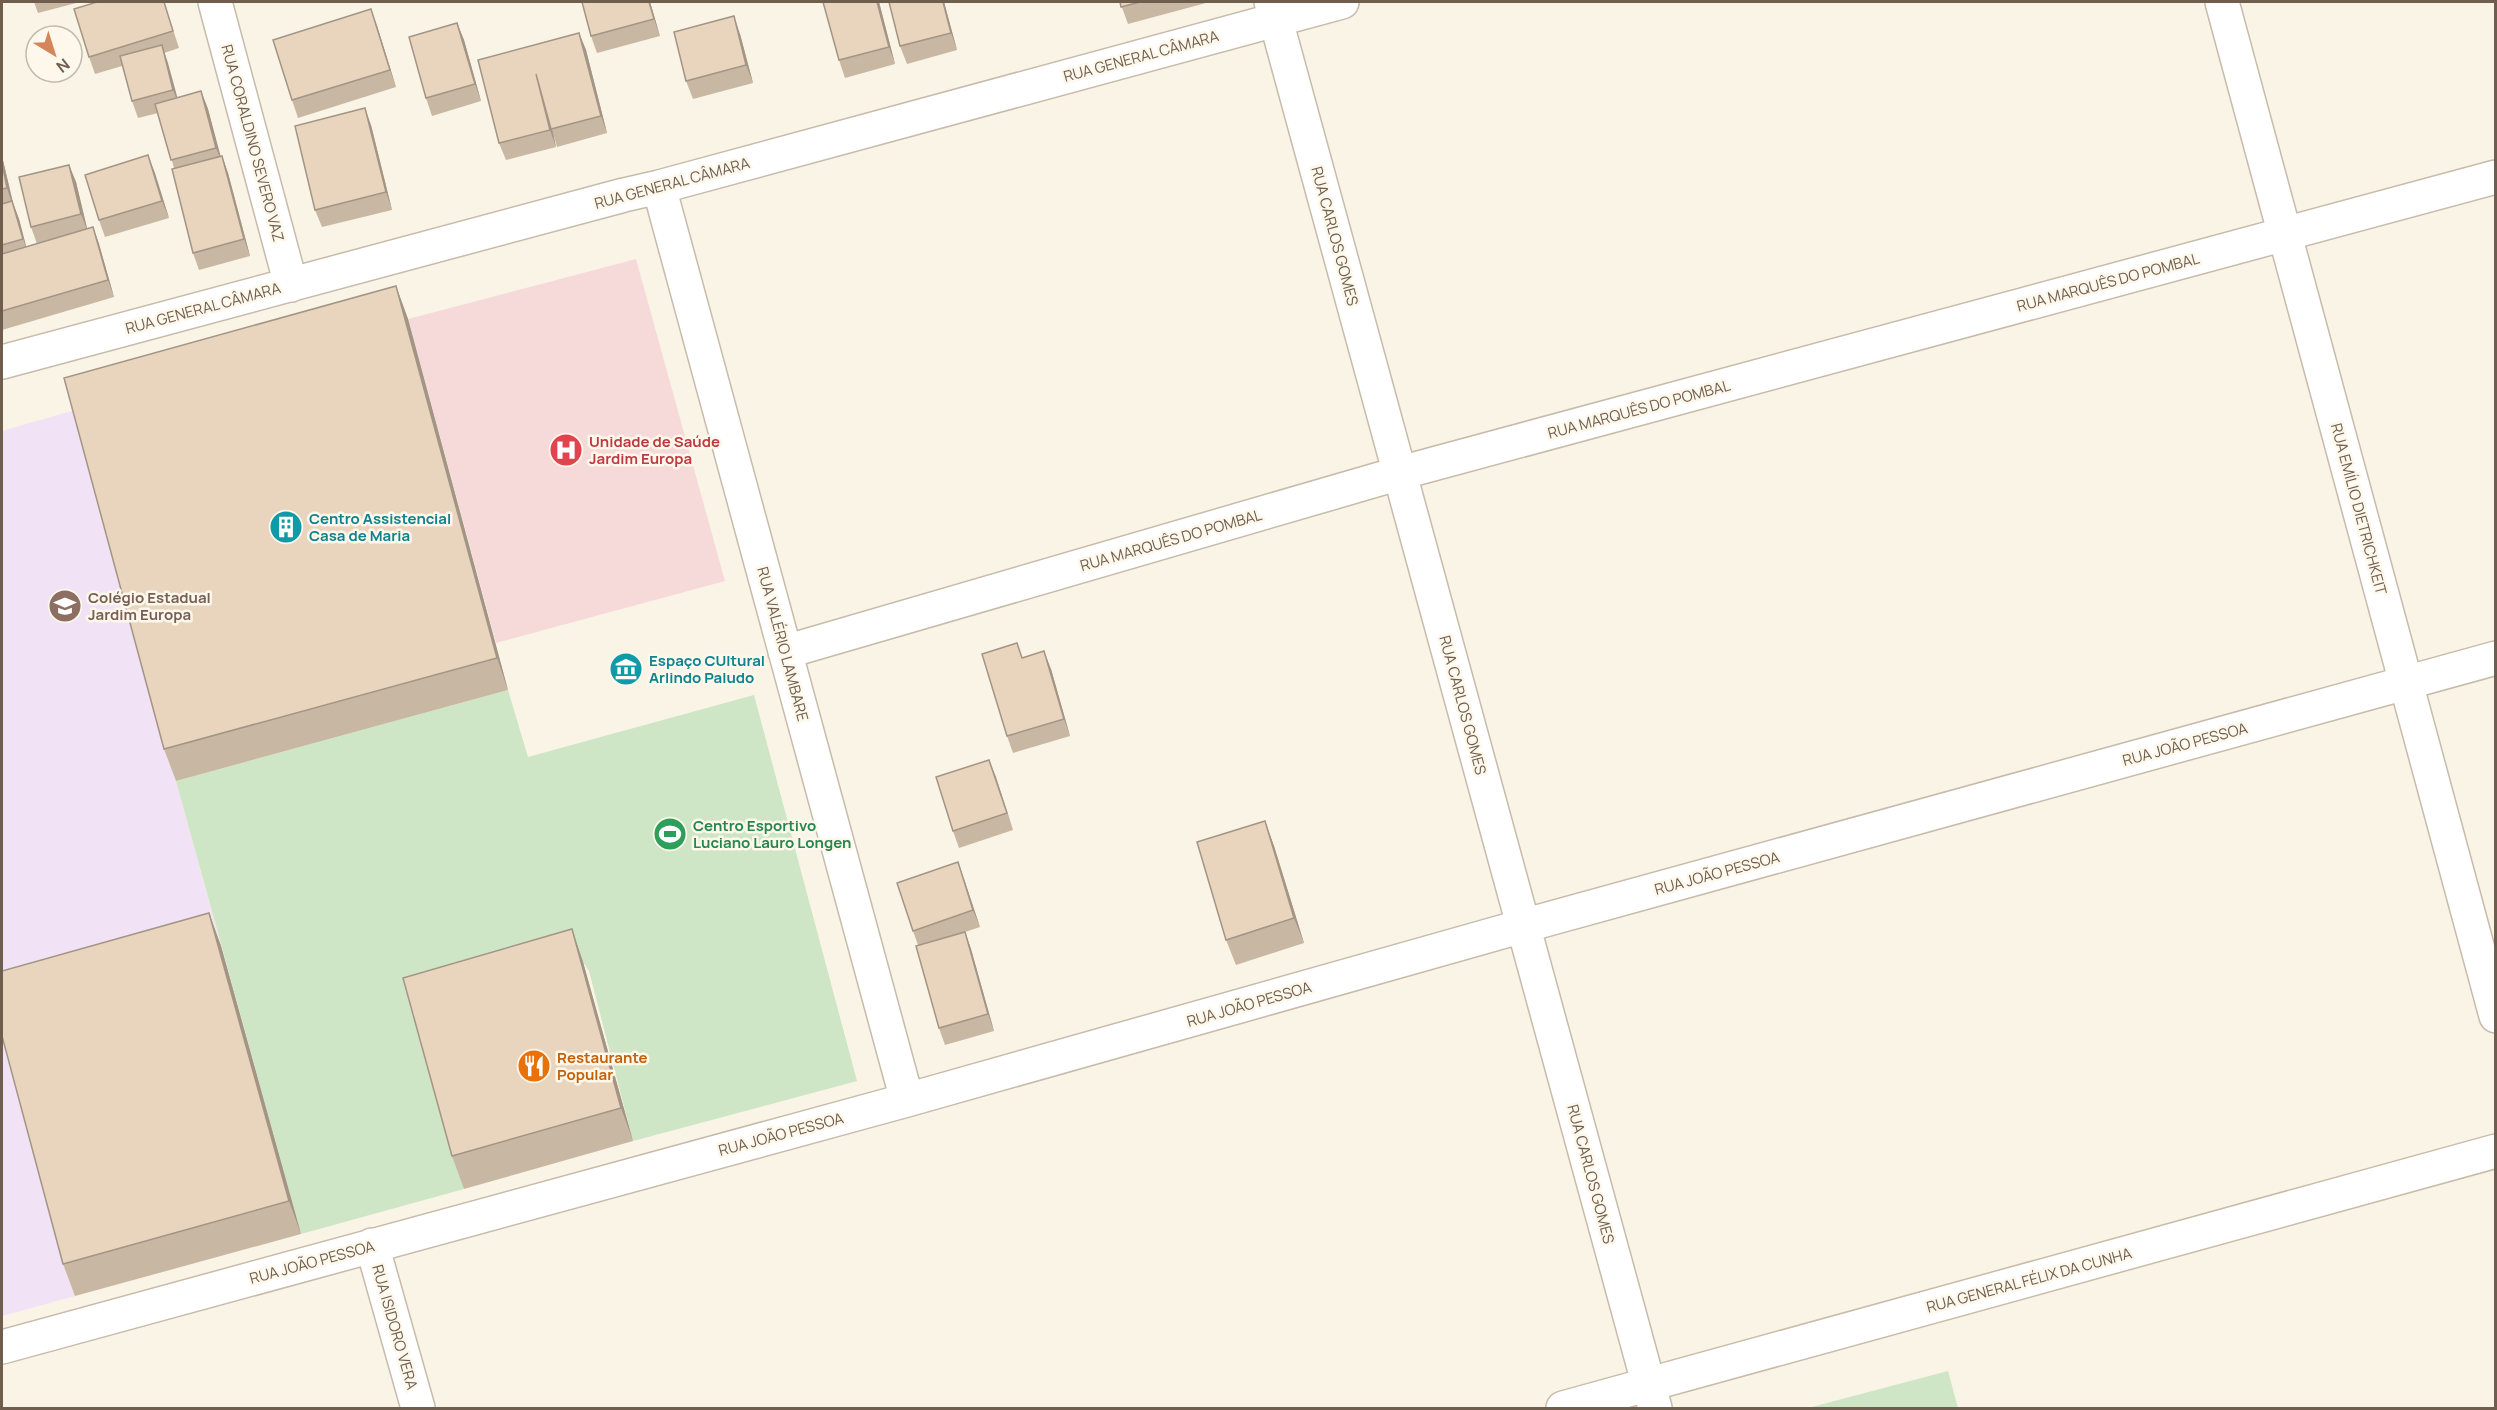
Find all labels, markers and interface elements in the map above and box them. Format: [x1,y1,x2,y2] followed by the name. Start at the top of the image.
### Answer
[24,24,84,84] north arrow
[1061,25,1221,87] street label: RUA GENERAL CÂMARA
[217,42,289,244] street label: RUA CORALDINO SEVERO VAZ
[52,54,75,78] text: N
[592,152,752,214] street label: RUA GENERAL CÂMARA
[1306,164,1364,308] street label: RUA CARLOS GOMES
[2014,247,2202,316] street label: RUA MARQUÊS DO POMBAL
[123,277,283,339] street label: RUA GENERAL CÂMARA
[1545,374,1733,443] street label: RUA MARQUÊS DO POMBAL
[2326,421,2392,597] street label: RUA EMÍLIO DIETRICHKEIT
[589,431,720,469] place label: Unidade de Saúde Jardim Europa
[548,432,584,468] hospital icon: Unidade de Saúde Jardim Europa
[1078,504,1265,576] street label: RUA MARQUÊS DO POMBAL
[309,508,451,546] place label: Centro Assistencial Casa de Maria
[268,509,304,545] building icon: Centro Assistencial Casa de Maria
[752,564,814,724] street label: RUA VALÉRIO LAMBARE
[88,587,211,625] place label: Colégio Estadual Jardim Europa
[47,588,83,624] school or university icon: Colégio Estadual Jardim Europa
[1434,633,1492,777] street label: RUA CARLOS GOMES
[649,650,765,688] place label: Espaço CUltural Arlindo Paludo
[608,651,644,687] museum icon: Espaço CUltural Arlindo Paludo
[2120,717,2250,771] street label: RUA JOÃO PESSOA
[693,815,851,853] place label: Centro Esportivo Luciano Lauro Longen
[652,816,688,852] sports icon: Centro Esportivo Luciano Lauro Longen
[1652,846,1782,900] street label: RUA JOÃO PESSOA
[1184,976,1314,1032] street label: RUA JOÃO PESSOA
[557,1047,648,1085] place label: Restaurante Popular
[516,1048,552,1084] restaurant icon: Restaurante Popular
[1562,1102,1620,1246] street label: RUA CARLOS GOMES
[716,1107,846,1161] street label: RUA JOÃO PESSOA
[247,1235,377,1289] street label: RUA JOÃO PESSOA
[1924,1242,2134,1318] street label: RUA GENERAL FÉLIX DA CUNHA
[367,1262,423,1392] street label: RUA ISIDORO VERA

